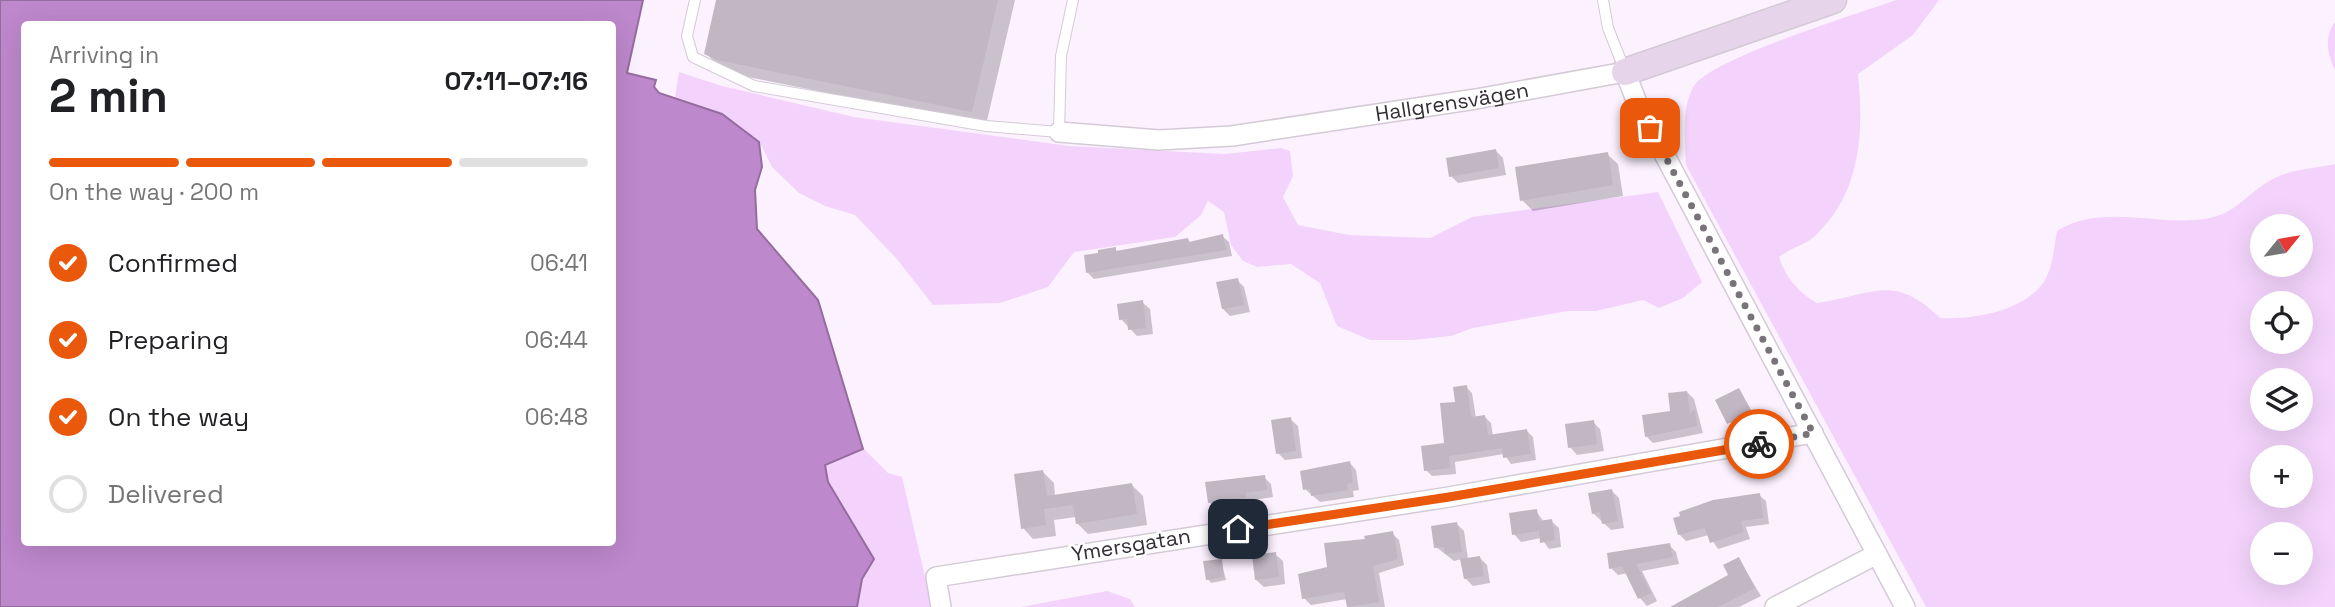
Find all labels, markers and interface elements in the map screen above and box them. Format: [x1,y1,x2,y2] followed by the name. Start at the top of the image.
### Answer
[49,40,159,70] text: Arriving in
[445,64,588,98] text: 07:11–07:16
[49,67,168,125] text: 2 min
[1373,76,1531,127] street label: Hallgrensvägen
[1620,98,1680,158] pin
[1631,109,1669,147] icon: bag
[49,177,259,207] text: On the way · 200 m
[2250,214,2314,276] north arrow
[2250,214,2313,585] map controls
[49,244,87,282] icon: check
[108,246,238,280] text: Confirmed
[530,248,588,278] text: 06:41
[2250,291,2313,354] button: locate
[49,321,87,359] icon: check
[108,323,229,357] text: Preparing
[525,325,588,355] text: 06:44
[2250,368,2313,431] button: layers
[49,398,87,436] icon: check
[108,400,249,434] text: On the way
[525,402,588,432] text: 06:48
[1724,409,1794,479] courier
[1740,425,1778,463] icon: bike
[2250,445,2313,508] button: +
[108,477,224,511] text: Delivered
[1208,499,1268,559] pin
[1219,510,1257,548] icon: home
[1070,522,1192,567] street label: Ymersgatan
[2250,522,2313,585] button: −

